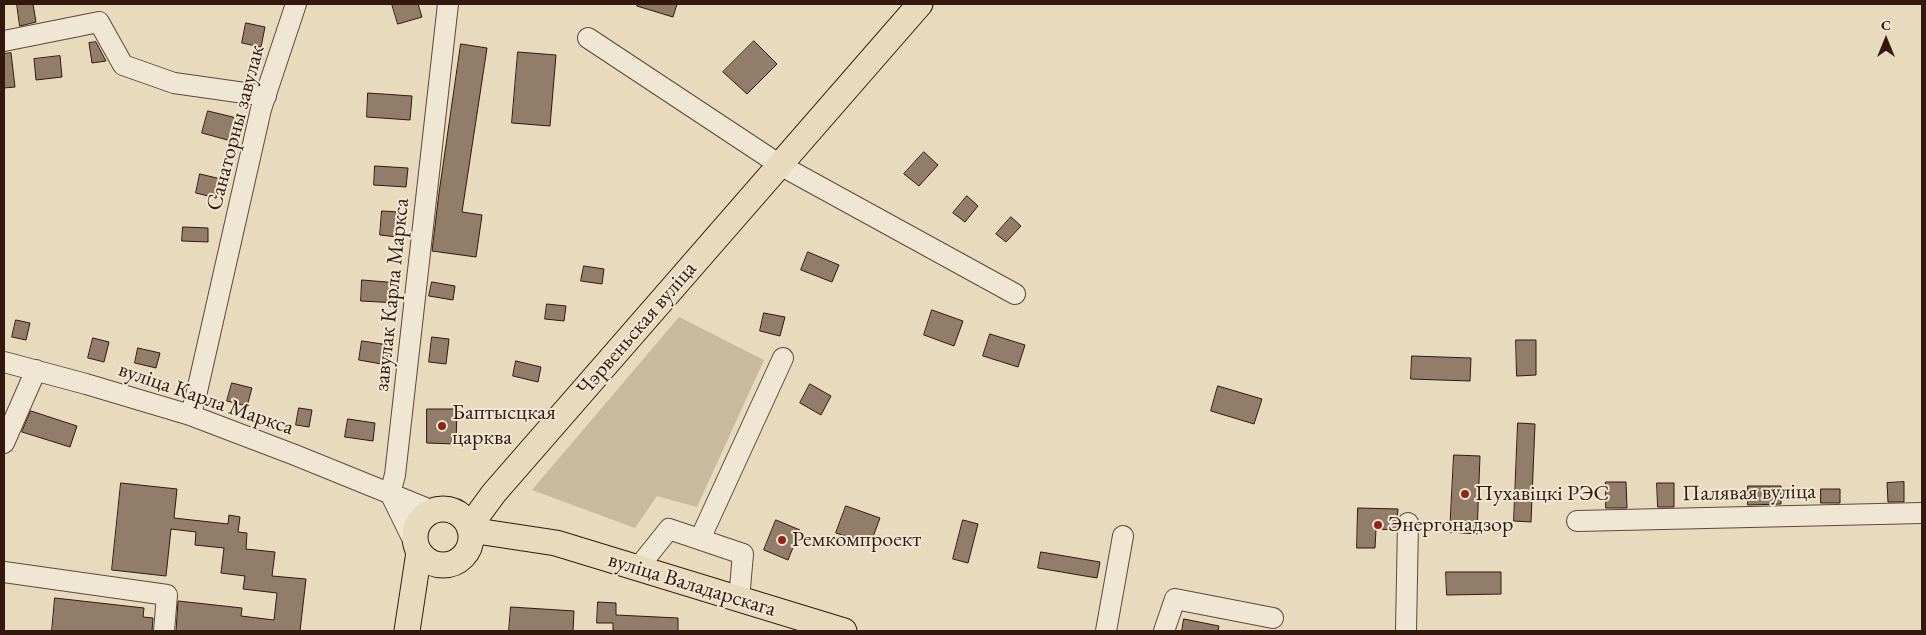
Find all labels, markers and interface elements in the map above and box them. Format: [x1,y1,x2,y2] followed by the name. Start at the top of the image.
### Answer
[1861,15,1911,65] north arrow
[1881,16,1891,34] text: С
[201,42,271,214] street label: Санаторны завулак
[369,197,415,393] street label: завулак Карла Маркса
[571,256,703,402] street label: Чэрвеньская вуліца
[115,357,297,441] street label: вуліца Карла Маркса
[452,400,556,452] place label: Баптысцкая царква
[436,420,448,432] marker: Баптысцкая царква
[1682,479,1816,507] street label: Палявая вуліца
[1475,481,1609,507] place label: Пухавіцкі РЭС
[1459,488,1471,500] marker: Пухавіцкі РЭС
[1388,512,1513,538] place label: Энергонадзор
[1372,519,1384,531] marker: Энергонадзор
[792,527,921,553] place label: Ремкомпроект
[776,534,788,546] marker: Ремкомпроект
[605,547,779,623] street label: вуліца Валадарскага

